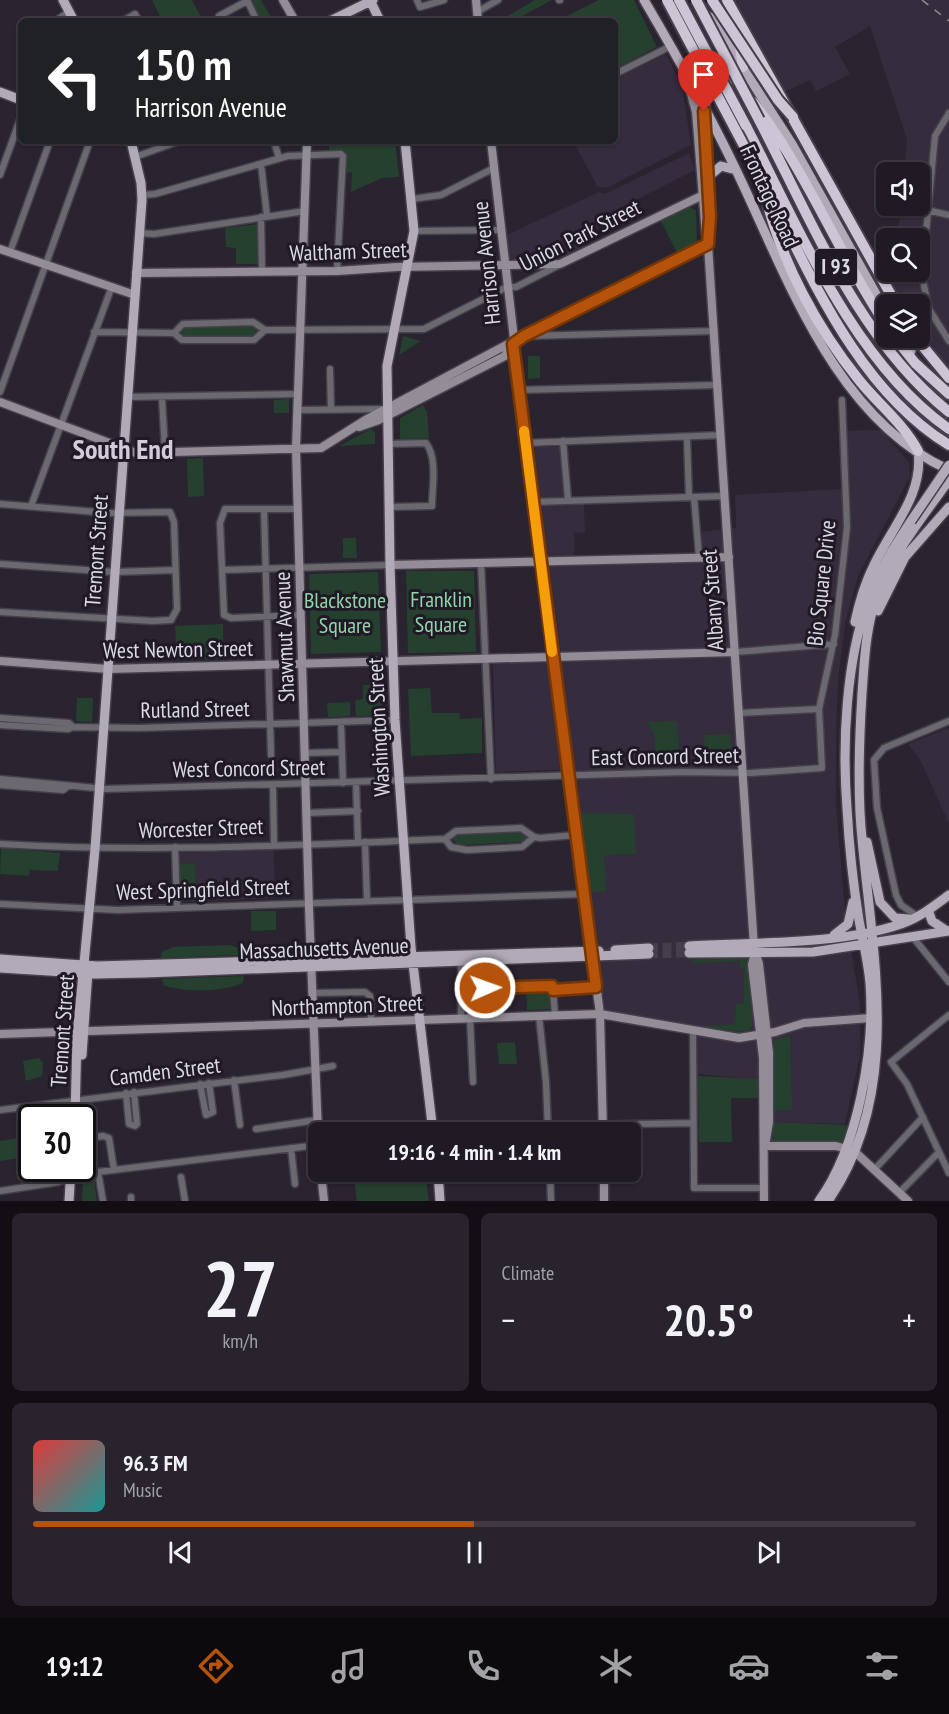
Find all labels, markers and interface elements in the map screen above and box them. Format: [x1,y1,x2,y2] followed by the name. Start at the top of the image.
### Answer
[135,37,232,92] text: 150 m
[36,42,114,120] icon: left
[678,49,729,111] pin
[687,58,720,91] icon: arrive
[135,90,287,124] text: Harrison Avenue
[734,140,806,252] street label: Frontage Road
[876,162,930,348] map controls
[876,162,930,216] button: sound
[515,193,645,277] street label: Union Park Street
[466,200,506,326] street label: Harrison Avenue
[876,228,930,282] button: search
[289,235,407,267] street label: Waltham Street
[815,249,857,285] road number: I 93
[876,294,930,348] button: layers
[73,430,173,467] district label: South End
[78,494,114,608] street label: Tremont Street
[800,519,842,647] street label: Bio Square Drive
[694,548,730,652] street label: Albany Street
[268,571,300,703] street label: Shawmut Avenue
[410,585,472,638] park label: Franklin Square
[304,586,386,639] park label: Blackstone Square
[103,634,253,664] street label: West Newton Street
[360,657,396,797] street label: Washington Street
[140,694,250,724] street label: Rutland Street
[591,741,739,771] street label: East Concord Street
[172,753,326,783] street label: West Concord Street
[138,812,264,844] street label: Worcester Street
[116,872,290,906] street label: West Springfield Street
[239,931,409,965] street label: Massachusetts Avenue
[453,956,517,1020] position arrow
[44,974,80,1088] street label: Tremont Street
[271,988,423,1022] street label: Northampton Street
[108,1050,222,1092] street label: Camden Street
[18,1104,96,1182] speed limit sign: 30
[388,1138,561,1166] text: 19:16 · 4 min · 1.4 km
[203,1238,278,1339] text: 27
[502,1260,554,1286] text: Climate
[664,1290,754,1348] text: 20.5°
[502,1298,515,1341] text: −
[902,1298,916,1341] text: +
[223,1328,258,1354] text: km/h
[123,1449,188,1477] text: 96.3 FM
[123,1477,163,1503] text: Music
[164,1536,197,1569] icon: previous
[458,1536,491,1569] icon: pause
[752,1536,785,1569] icon: next
[195,1645,237,1687] icon: directions
[328,1645,370,1687] icon: music
[462,1645,504,1687] icon: phone
[595,1645,637,1687] icon: climate
[728,1645,770,1687] icon: car
[861,1645,903,1687] icon: filters
[46,1649,104,1683] text: 19:12

